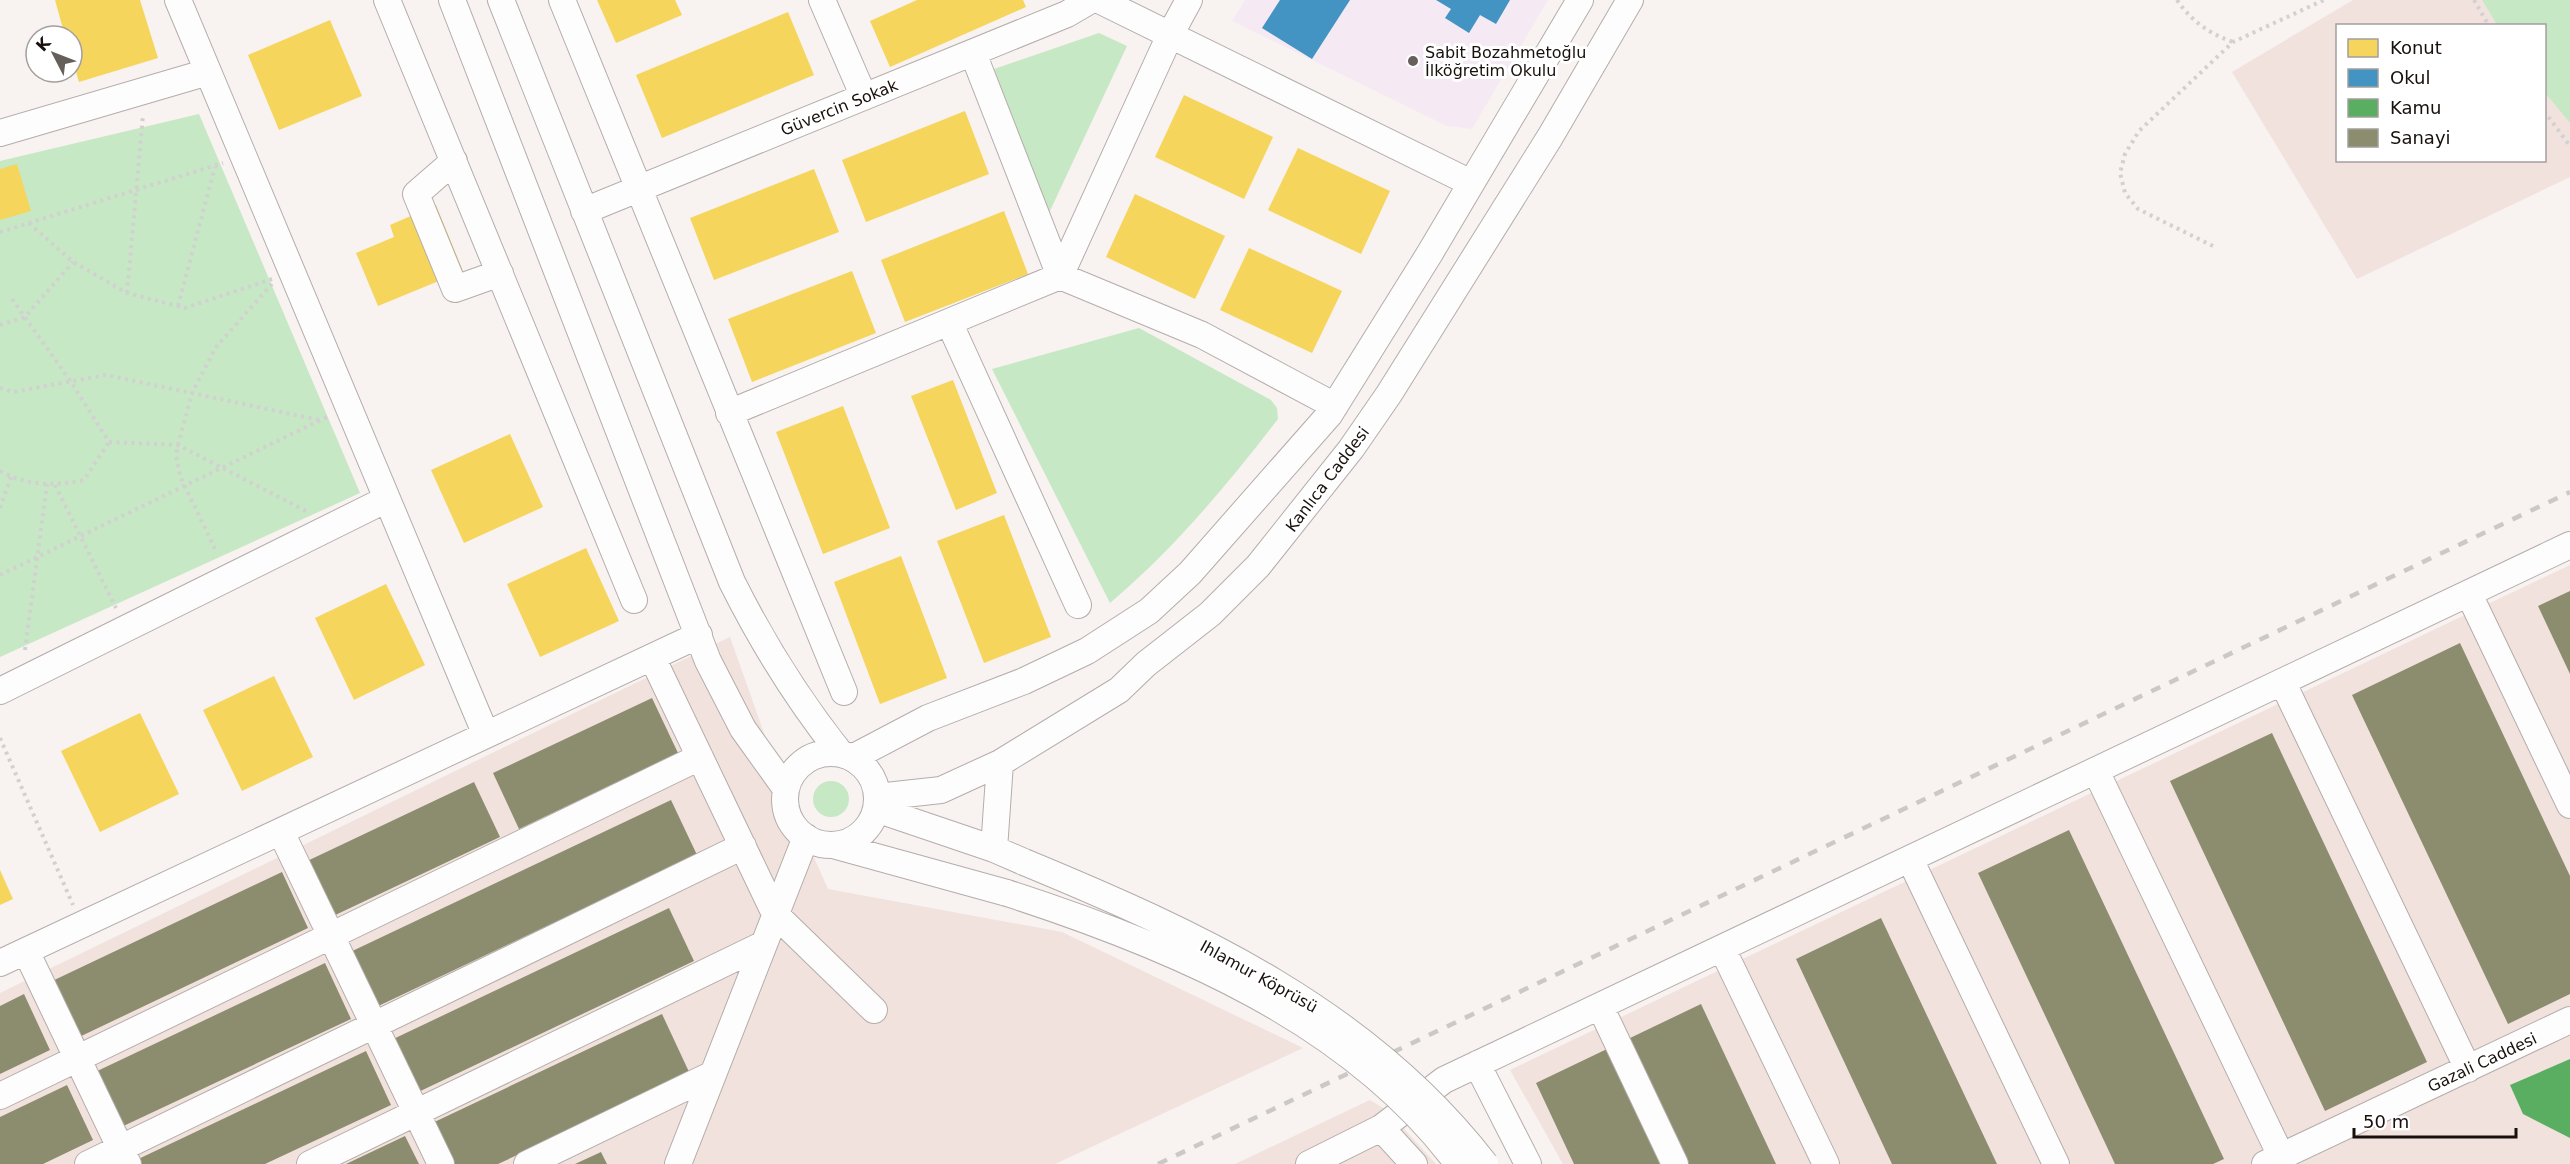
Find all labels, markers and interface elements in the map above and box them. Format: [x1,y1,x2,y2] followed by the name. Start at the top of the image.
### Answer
[24,24,84,84] north arrow
[2336,24,2546,162] legend
[32,33,55,55] text: K
[2390,37,2442,58] text: Konut
[1425,43,1586,80] place label: Sabit Bozahmetoğlu İlköğretim Okulu
[1406,54,1420,68] marker: Sabit Bozahmetoğlu İlköğretim Okulu
[2390,67,2430,88] text: Okul
[778,75,901,140] street label: Güvercin Sokak
[2390,97,2441,118] text: Kamu
[2390,127,2451,148] text: Sanayi
[1282,423,1373,536] street label: Kanlıca Caddesi
[1197,936,1321,1017] street label: Ihlamur Köprüsü
[2425,1029,2540,1096] street label: Gazali Caddesi
[2354,1101,2516,1139] scale bar
[2363,1111,2409,1132] text: 50 m

